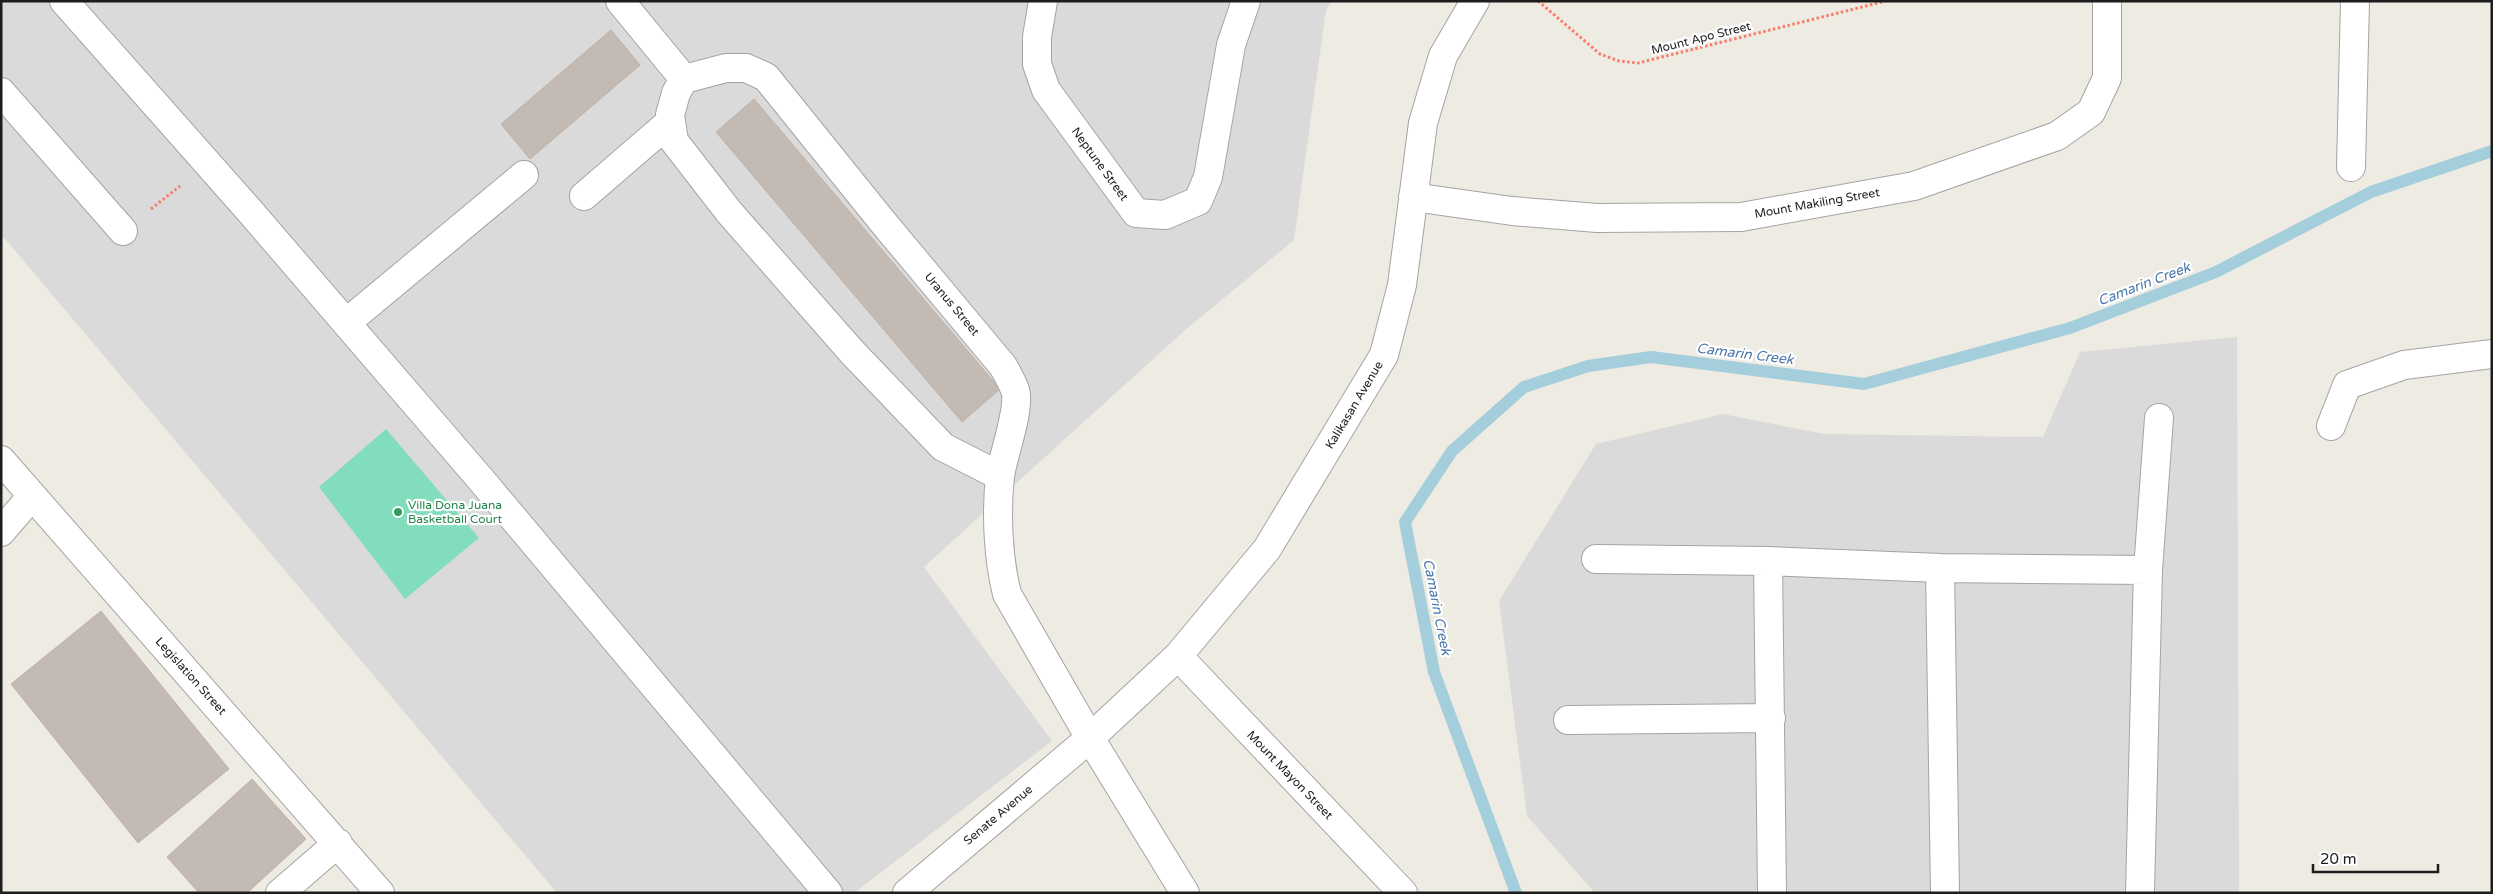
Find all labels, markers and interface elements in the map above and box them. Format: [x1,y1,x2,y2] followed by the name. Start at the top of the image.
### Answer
[1650,19,1753,57] street label: Mount Apo Street
[1069,125,1132,204] street label: Neptune Street
[1753,185,1881,221] street label: Mount Makiling Street
[2095,258,2194,309] water label: Camarin Creek
[922,270,983,339] street label: Uranus Street
[1696,340,1796,369] water label: Camarin Creek
[1322,358,1386,451] street label: Kalikasan Avenue
[408,498,502,526] place label: Villa Dona Juana Basketball Court
[392,506,404,518] marker: Villa Dona Juana Basketball Court
[1419,557,1455,658] water label: Camarin Creek
[153,634,230,718] street label: Legislation Street
[1244,728,1336,822] street label: Mount Mayon Street
[961,782,1035,848] street label: Senate Avenue
[2313,842,2438,874] scale bar
[2320,850,2357,868] text: 20 m

